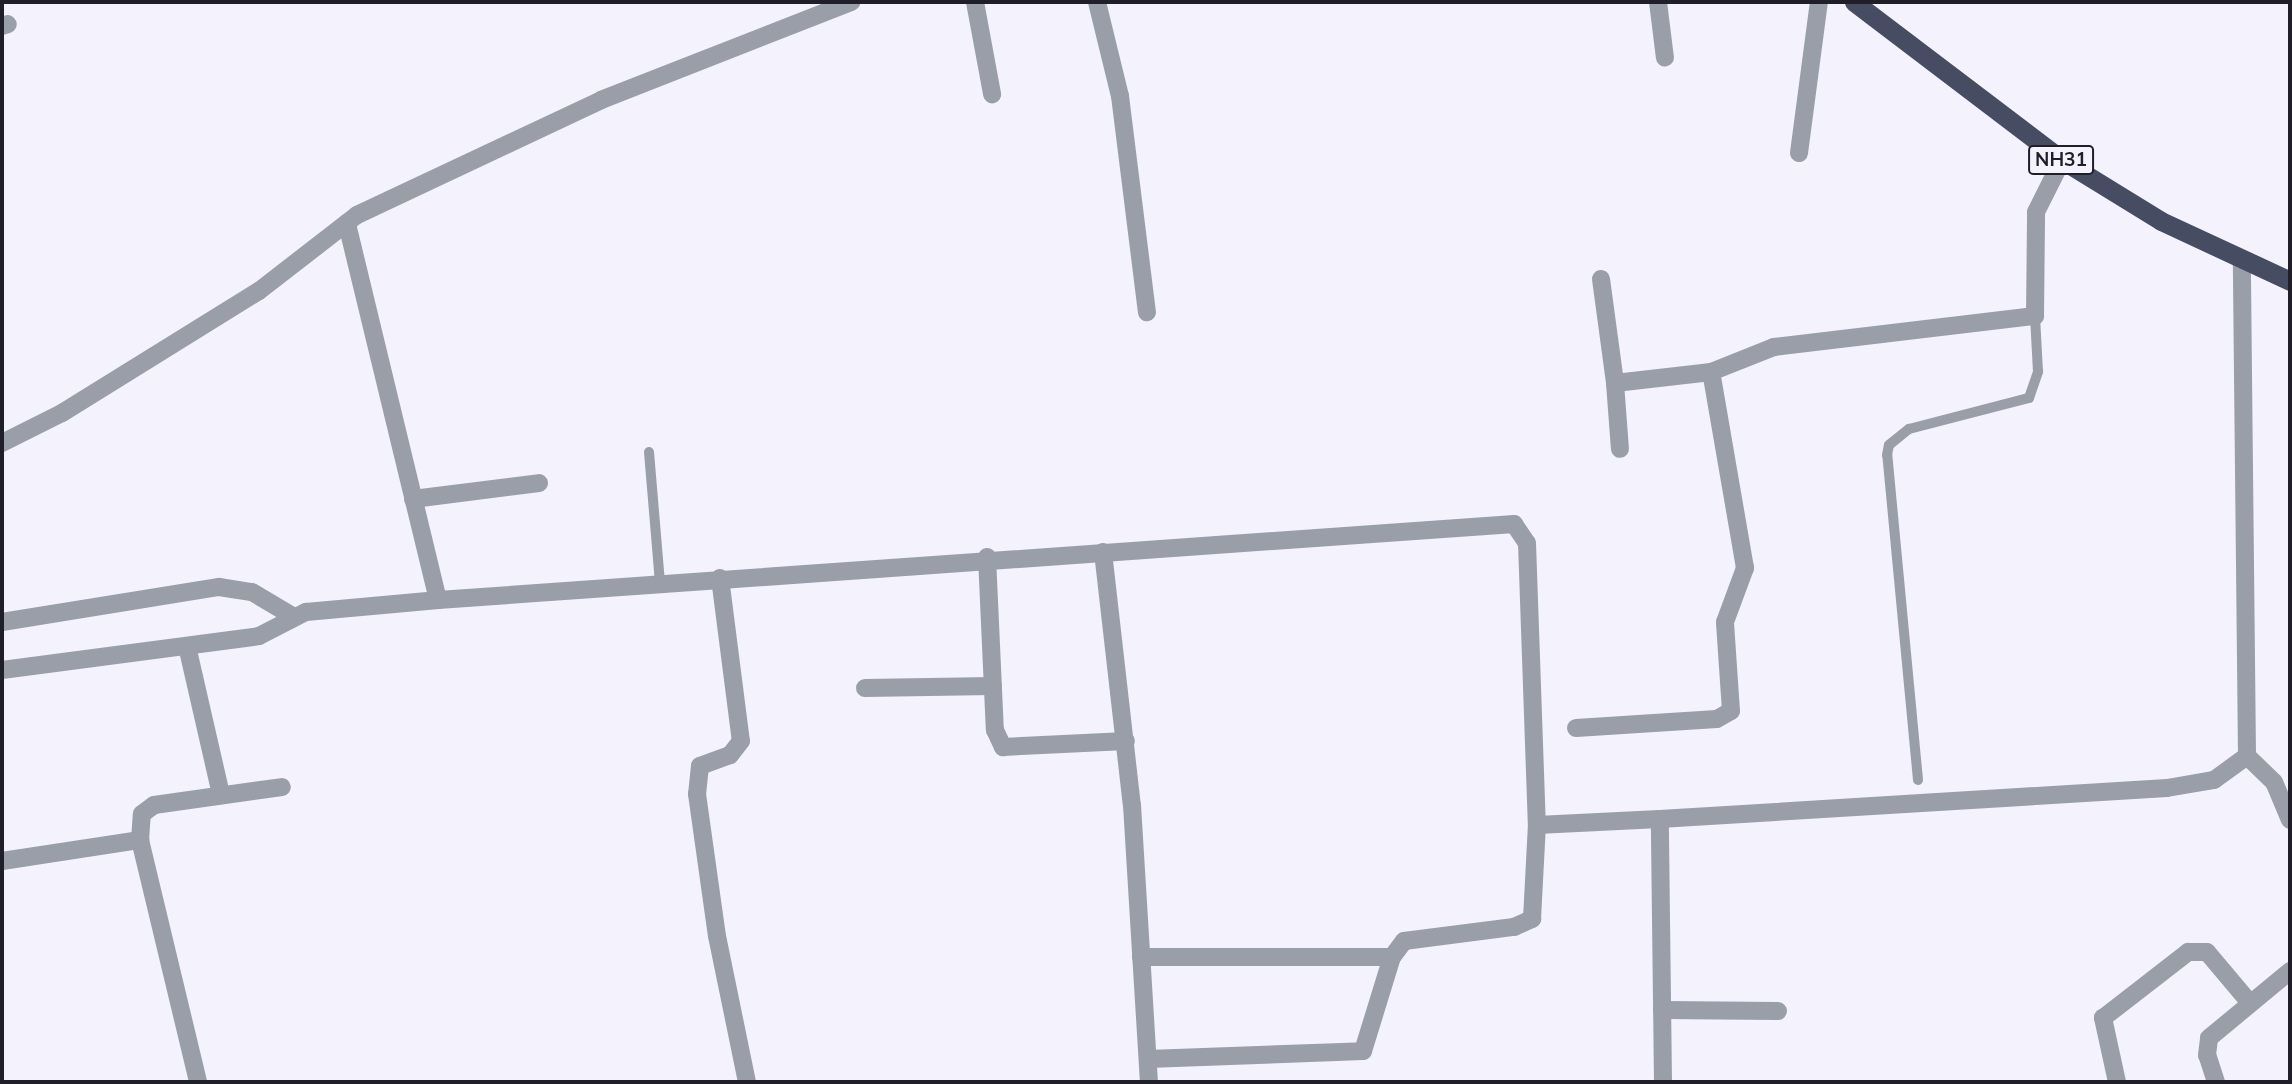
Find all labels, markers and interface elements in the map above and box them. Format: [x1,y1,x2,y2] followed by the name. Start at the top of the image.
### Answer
[2028,144,2094,176] road number: NH31

